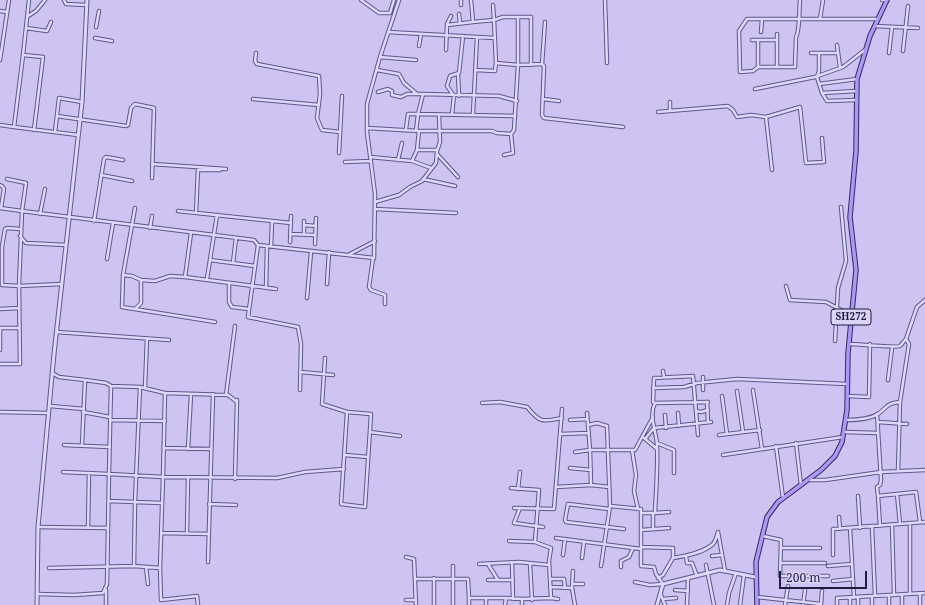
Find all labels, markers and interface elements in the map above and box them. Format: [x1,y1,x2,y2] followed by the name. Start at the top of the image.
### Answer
[831,309,871,325] road number: SH272
[781,563,869,589] scale bar
[786,569,821,586] text: 200 m

